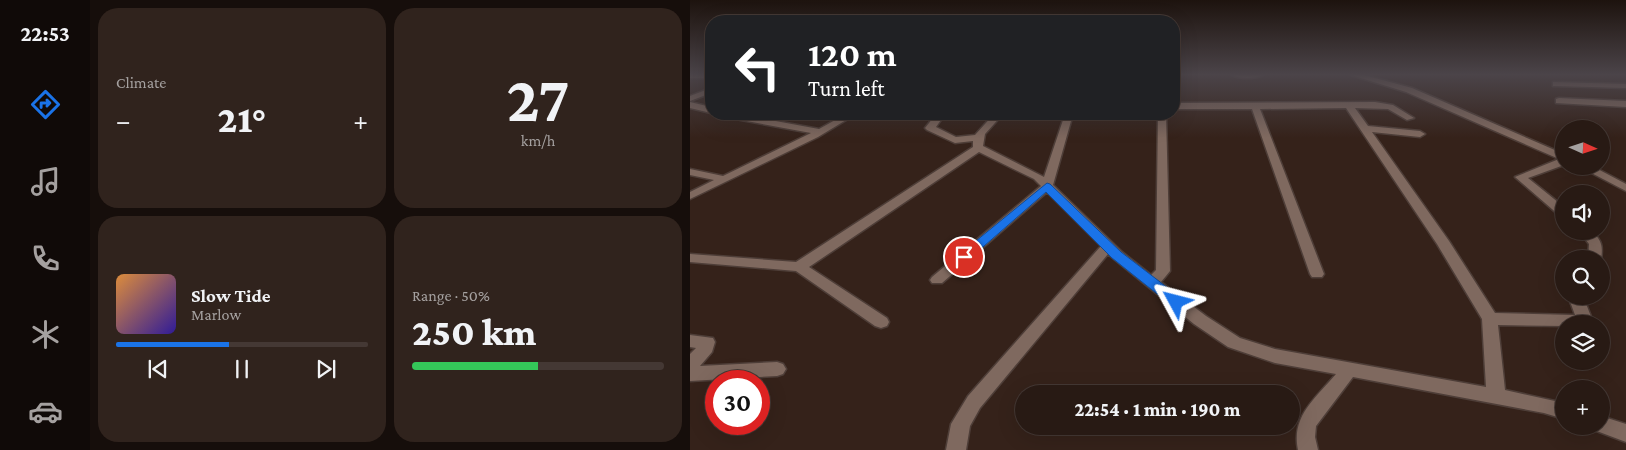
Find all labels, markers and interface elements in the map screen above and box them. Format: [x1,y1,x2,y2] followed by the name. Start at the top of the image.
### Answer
[20,21,70,46] text: 22:53
[725,35,790,100] icon: left
[808,35,897,74] text: 120 m
[506,63,570,135] text: 27
[116,74,166,91] text: Climate
[808,76,885,101] text: Turn left
[28,87,63,122] icon: directions
[218,98,266,140] text: 21°
[116,105,131,136] text: −
[353,105,368,136] text: +
[1555,120,1610,175] north arrow
[1555,120,1610,435] map controls
[521,132,555,149] text: km/h
[28,164,63,199] icon: music
[1555,185,1610,240] button: sound
[943,236,985,278] pin
[28,241,63,276] icon: phone
[950,243,978,271] icon: arrive
[1555,250,1610,305] button: search
[1149,275,1201,327] position arrow
[191,285,271,306] text: Slow Tide
[412,287,490,304] text: Range · 50%
[191,306,241,323] text: Marlow
[412,311,536,353] text: 250 km
[1555,315,1610,370] button: layers
[28,317,63,352] icon: climate
[144,355,172,383] icon: previous
[228,355,256,383] icon: pause
[312,355,340,383] icon: next
[705,370,770,435] speed limit sign: 30
[1555,380,1610,435] button: +
[28,394,63,429] icon: car
[1075,399,1240,420] text: 22:54 · 1 min · 190 m

